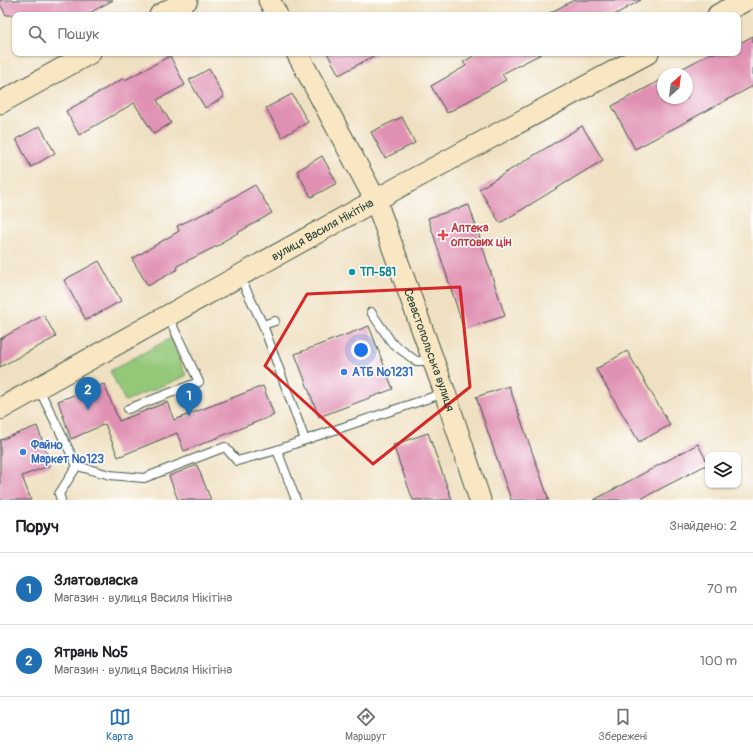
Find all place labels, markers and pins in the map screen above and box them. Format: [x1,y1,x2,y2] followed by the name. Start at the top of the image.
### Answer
[450,221,512,250] place label: Аптека оптових цін
[438,230,448,240] marker: Аптека оптових цін
[359,265,396,280] place label: ТП-581
[347,267,357,277] marker: ТП-581
[352,365,413,380] place label: АТБ №1231
[339,367,349,377] marker: АТБ №1231
[75,377,101,410] pin: 2
[176,383,202,416] pin: 1
[30,438,104,467] place label: Файно Маркет №123
[18,447,28,457] marker: Файно Маркет №123

